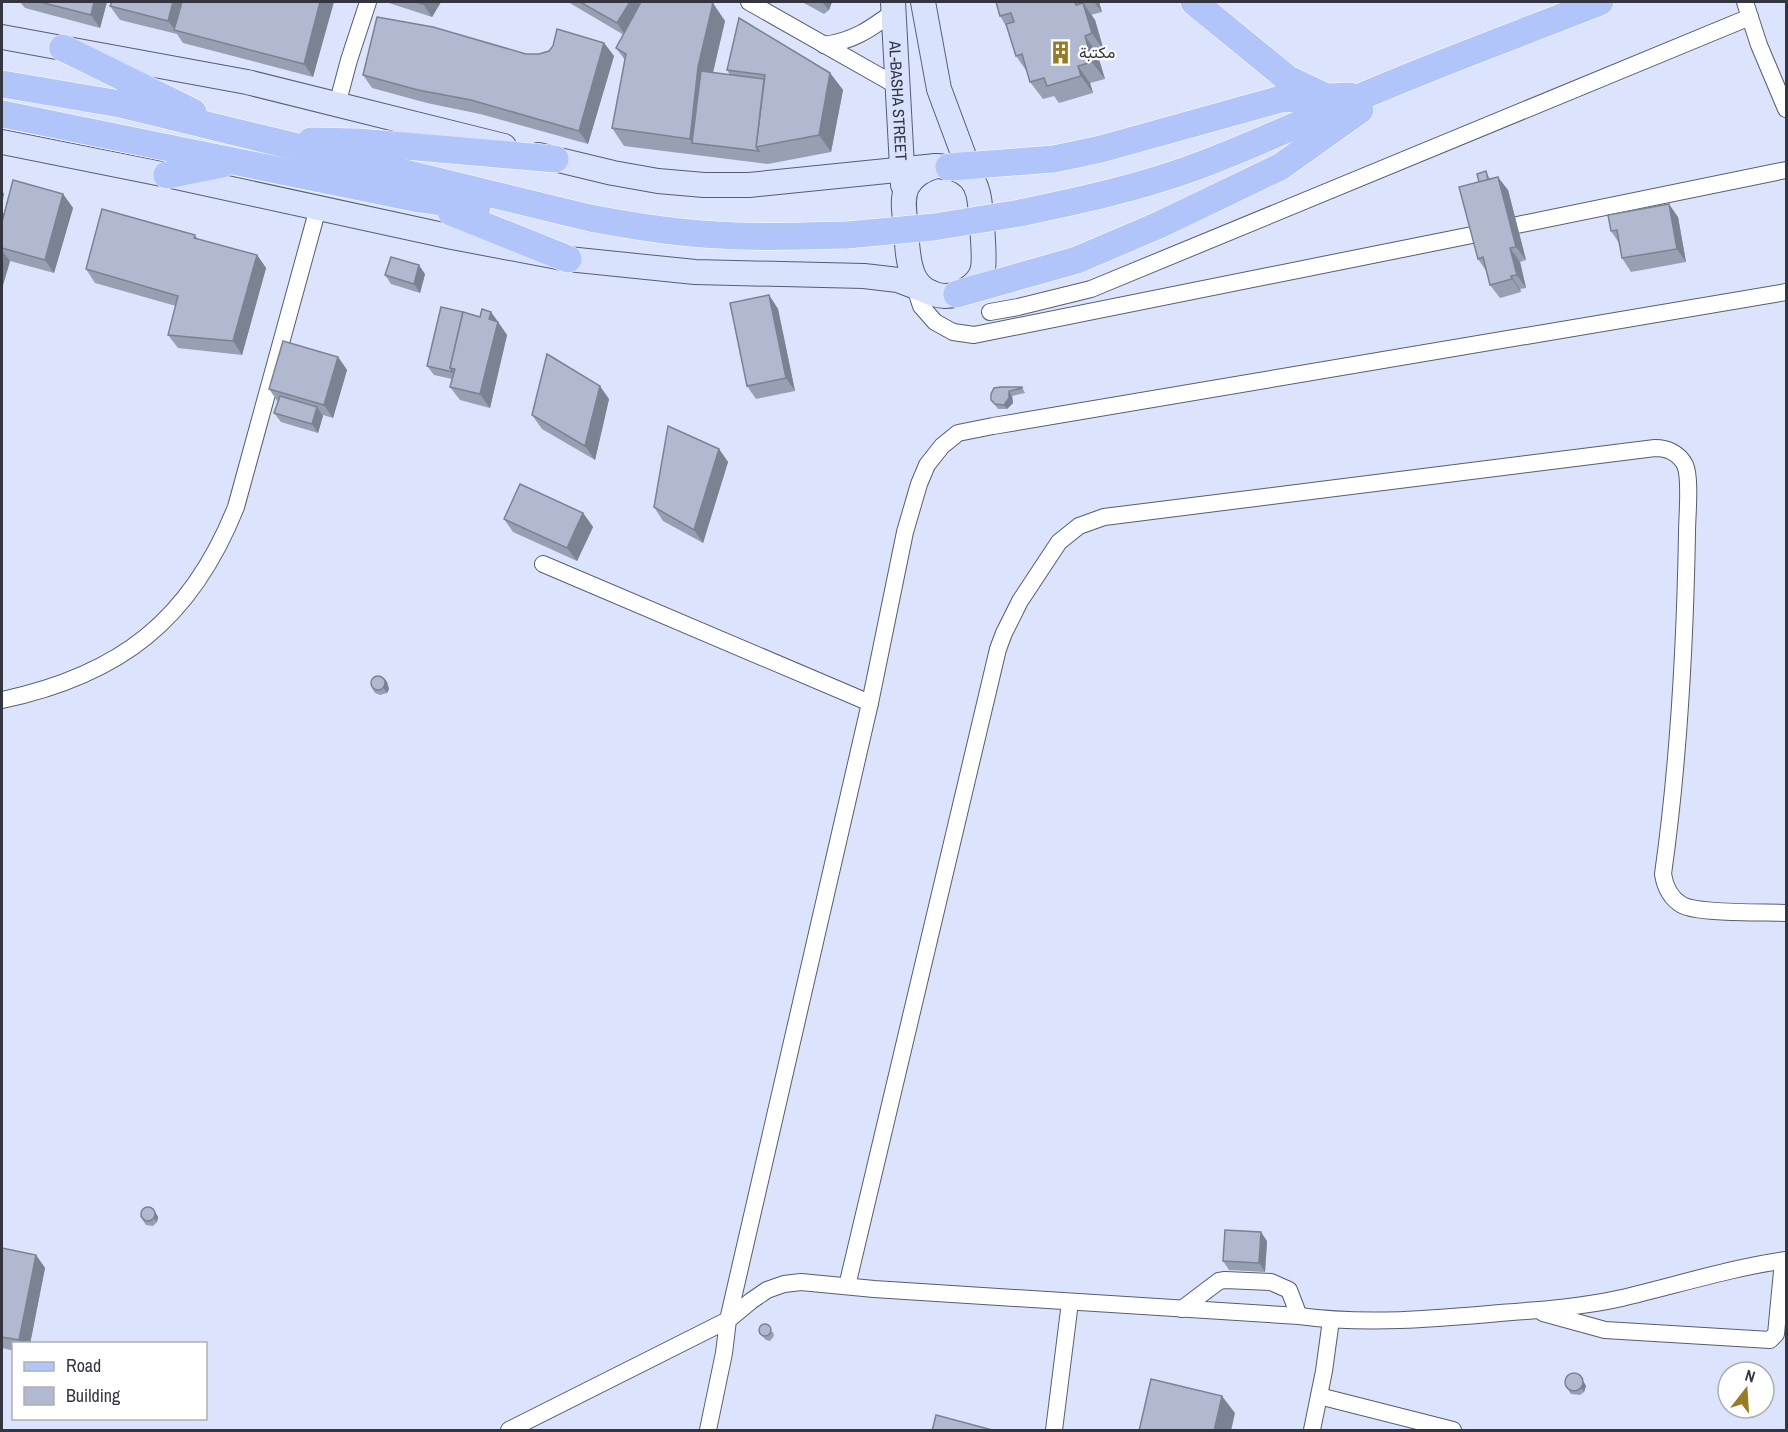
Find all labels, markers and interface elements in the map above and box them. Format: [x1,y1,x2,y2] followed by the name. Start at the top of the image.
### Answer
[884,39,913,161] street label: AL-BASHA STREET
[1048,39,1074,65] building icon: مكتبة
[1079,41,1115,63] place label: مكتبة
[12,1342,207,1420] legend
[66,1353,101,1378] text: Road
[1716,1360,1776,1420] north arrow
[1743,1364,1758,1388] text: N
[66,1383,121,1408] text: Building

